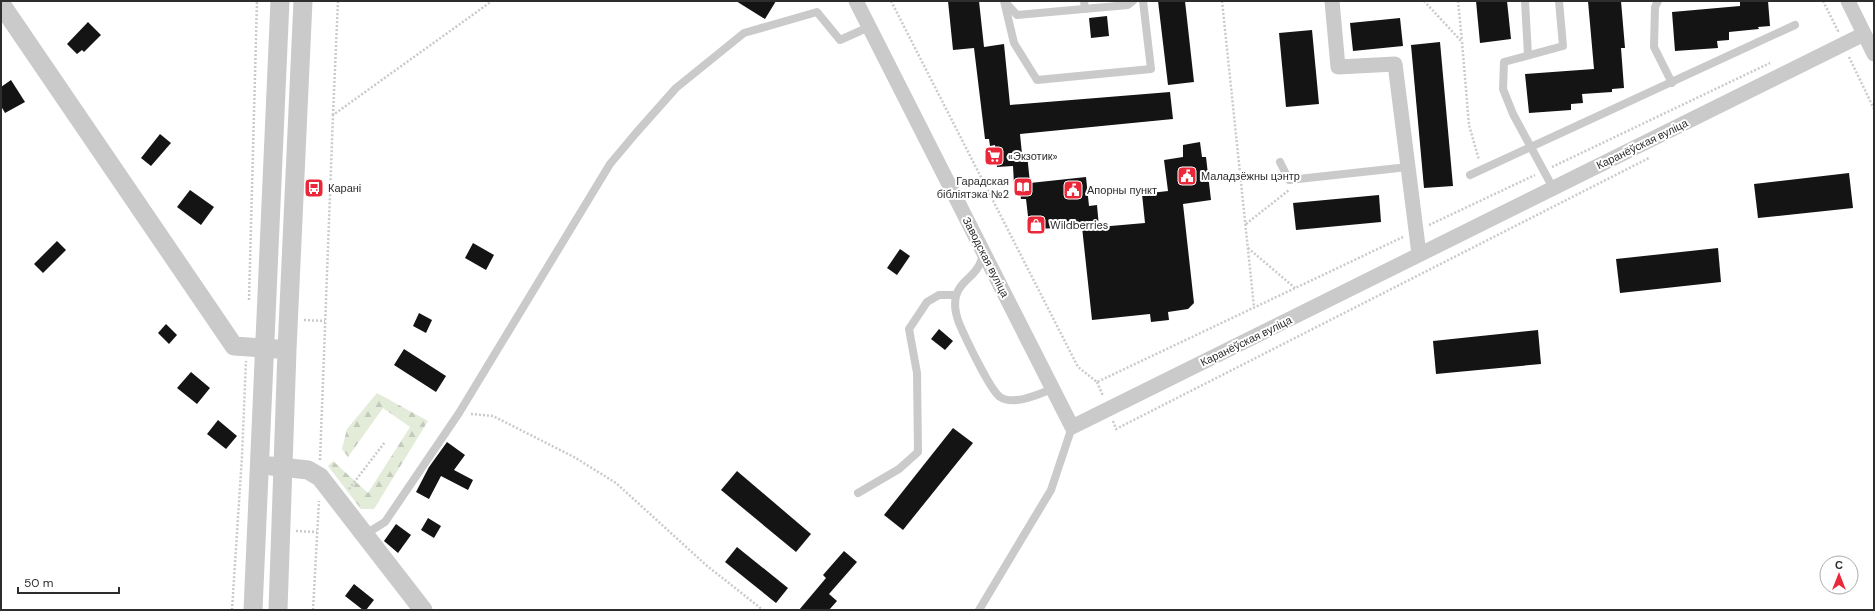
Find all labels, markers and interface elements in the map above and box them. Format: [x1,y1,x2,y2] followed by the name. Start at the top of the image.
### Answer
[1594,115,1691,172] street label: Каранёўская вуліца
[983,145,1005,167] supermarket icon: «Экзотик»
[1008,149,1058,163] place label: «Экзотик»
[1176,165,1198,187] public building icon: Маладзёжны цэнтр
[1201,169,1300,183] place label: Маладзёжны цэнтр
[937,174,1009,201] place label: Гарадская бібліятэка №2
[1012,176,1034,198] library icon: Гарадская бібліятэка №2
[303,177,325,199] bus stop icon: Карані
[1062,179,1084,201] public building icon: Апорны пункт
[328,181,361,195] place label: Карані
[1087,183,1157,197] place label: Апорны пункт
[960,214,1013,300] street label: Заводская вуліца
[1025,214,1047,236] shop icon: Wildberries
[1050,218,1108,232] place label: Wildberries
[1198,312,1295,369] street label: Каранёўская вуліца
[1819,555,1859,595] north arrow
[1835,558,1843,572] text: С
[18,569,119,595] scale bar
[24,575,53,591] text: 50 m

